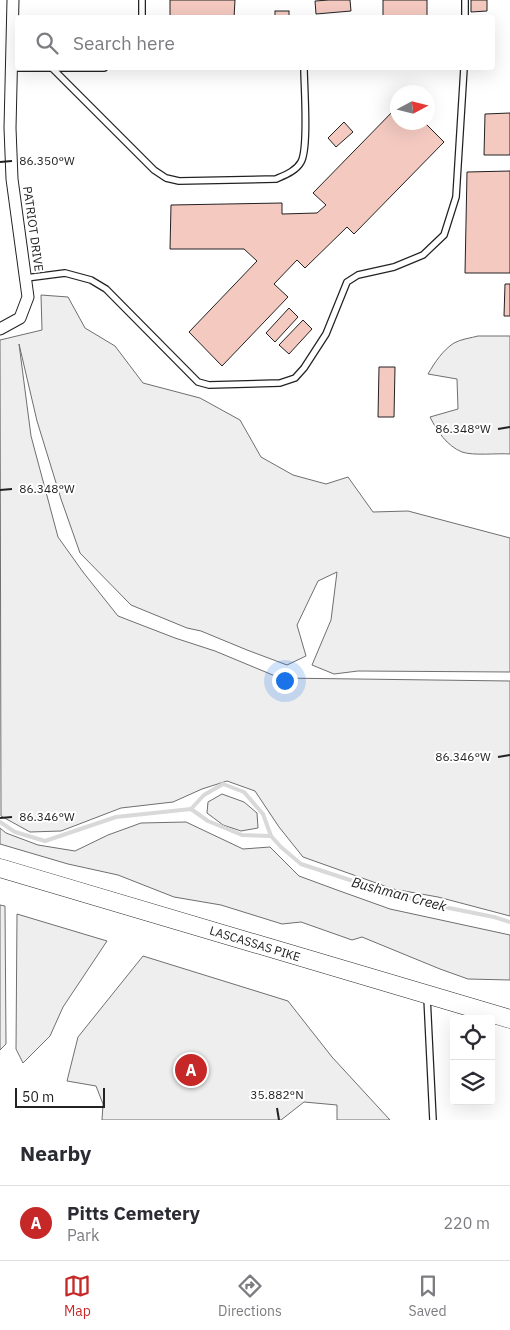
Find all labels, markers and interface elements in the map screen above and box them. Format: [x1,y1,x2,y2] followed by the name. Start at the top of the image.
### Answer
[15,15,495,70] search box
[33,29,61,57] icon: search
[73,31,175,55] text: Search here
[390,85,435,130] north arrow
[19,153,75,168] text: 86.350°W
[20,185,47,272] street label: PATRIOT DRIVE
[435,421,491,436] text: 86.348°W
[19,481,75,496] text: 86.348°W
[272,668,298,694] your location
[435,749,491,764] text: 86.346°W
[19,809,75,824] text: 86.346°W
[350,873,449,915] water label: Bushman Creek
[208,923,302,964] street label: LASCASSAS PIKE
[450,1015,495,1105] map controls
[450,1015,495,1060] button: locate
[175,1051,207,1089] pin: A
[450,1060,495,1105] button: layers
[15,1085,105,1108] scale bar
[250,1087,304,1102] text: 35.882°N
[22,1088,54,1106] text: 50 m
[20,1139,91,1167] text: Nearby
[67,1201,200,1225] text: Pitts Cemetery
[31,1213,41,1233] text: A
[443,1213,490,1233] text: 220 m
[67,1225,99,1245] text: Park
[63,1272,91,1320] tab: Map
[218,1272,282,1320] tab: Directions
[409,1272,447,1320] tab: Saved

